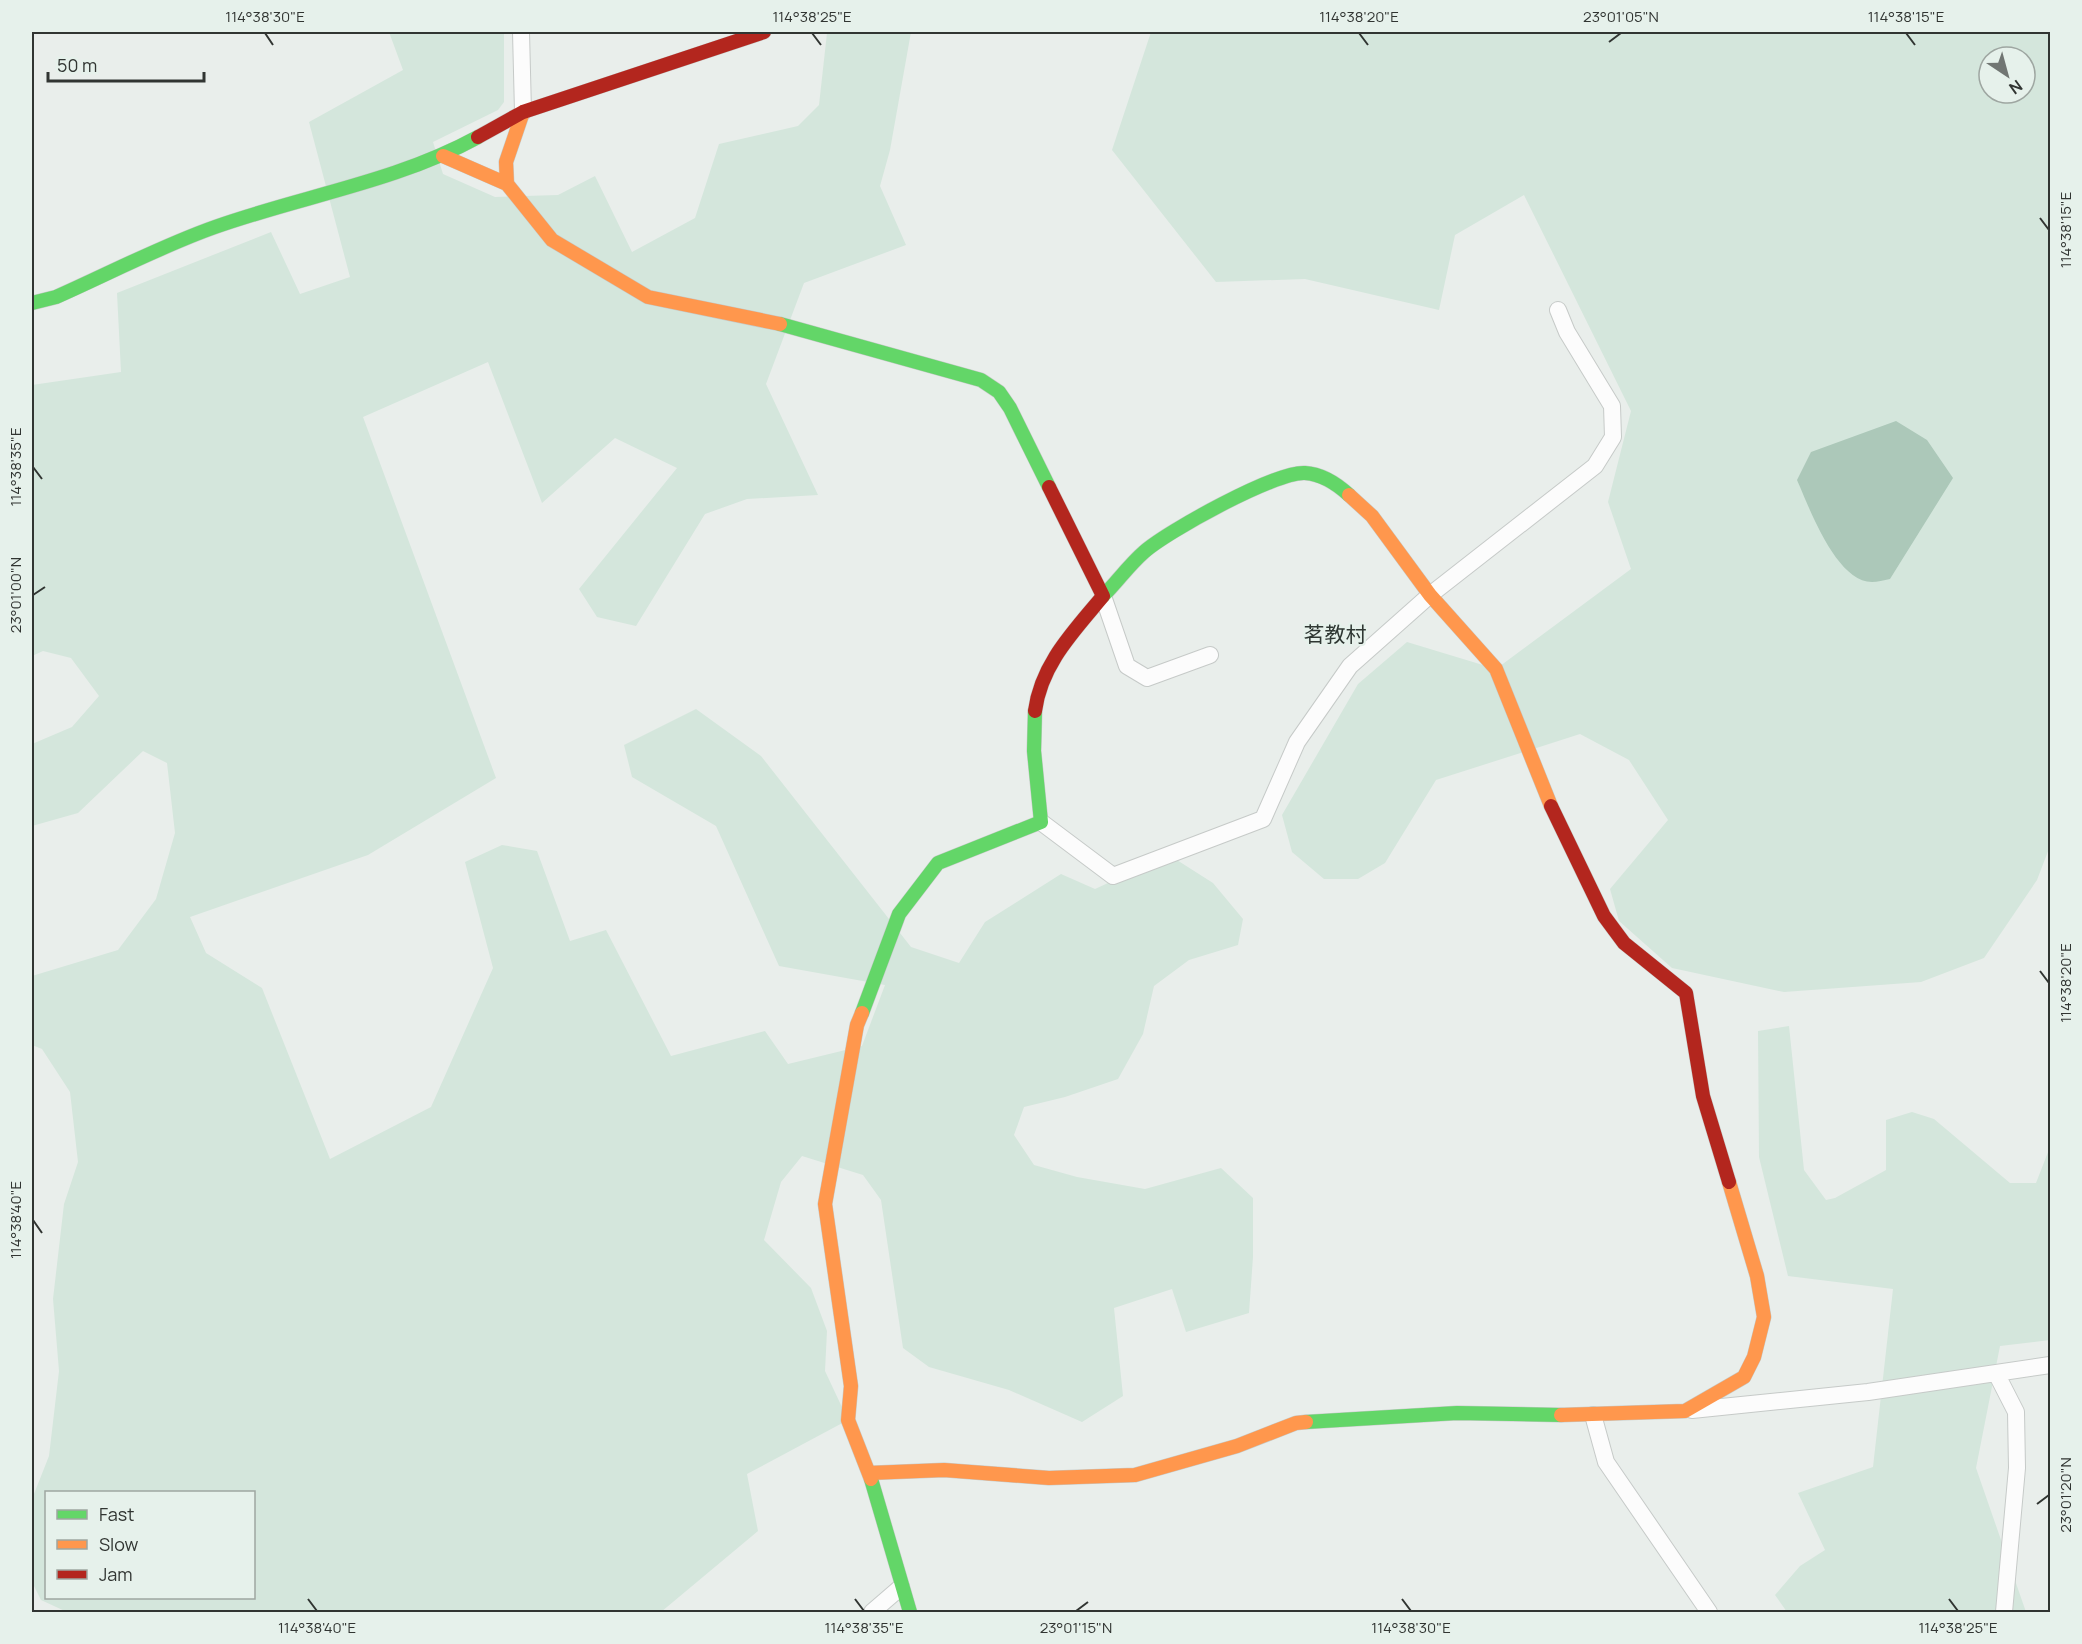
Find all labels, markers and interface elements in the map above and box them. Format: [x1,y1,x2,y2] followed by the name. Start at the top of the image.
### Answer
[225,6,305,27] text: 114°38'30"E
[772,6,852,27] text: 114°38'25"E
[1319,6,1399,27] text: 114°38'20"E
[1583,6,1659,27] text: 23°01'05"N
[1868,6,1944,27] text: 114°38'15"E
[48,45,204,83] scale bar
[1977,45,2037,105] north arrow
[57,53,97,77] text: 50 m
[2005,75,2027,99] text: N
[2055,192,2076,268] text: 114°38'15"E
[5,428,26,506] text: 114°38'35"E
[5,557,26,633] text: 23°01'00"N
[1304,620,1367,648] district label: 茗教村
[2055,943,2076,1023] text: 114°38'20"E
[5,1181,26,1259] text: 114°38'40"E
[2055,1457,2076,1533] text: 23°01'20"N
[45,1491,255,1599] legend
[99,1502,134,1526] text: Fast
[99,1532,139,1556] text: Slow
[99,1562,133,1586] text: Jam
[278,1617,356,1638] text: 114°38'40"E
[825,1617,903,1638] text: 114°38'35"E
[1040,1617,1112,1638] text: 23°01'15"N
[1371,1617,1451,1638] text: 114°38'30"E
[1918,1617,1998,1638] text: 114°38'25"E

